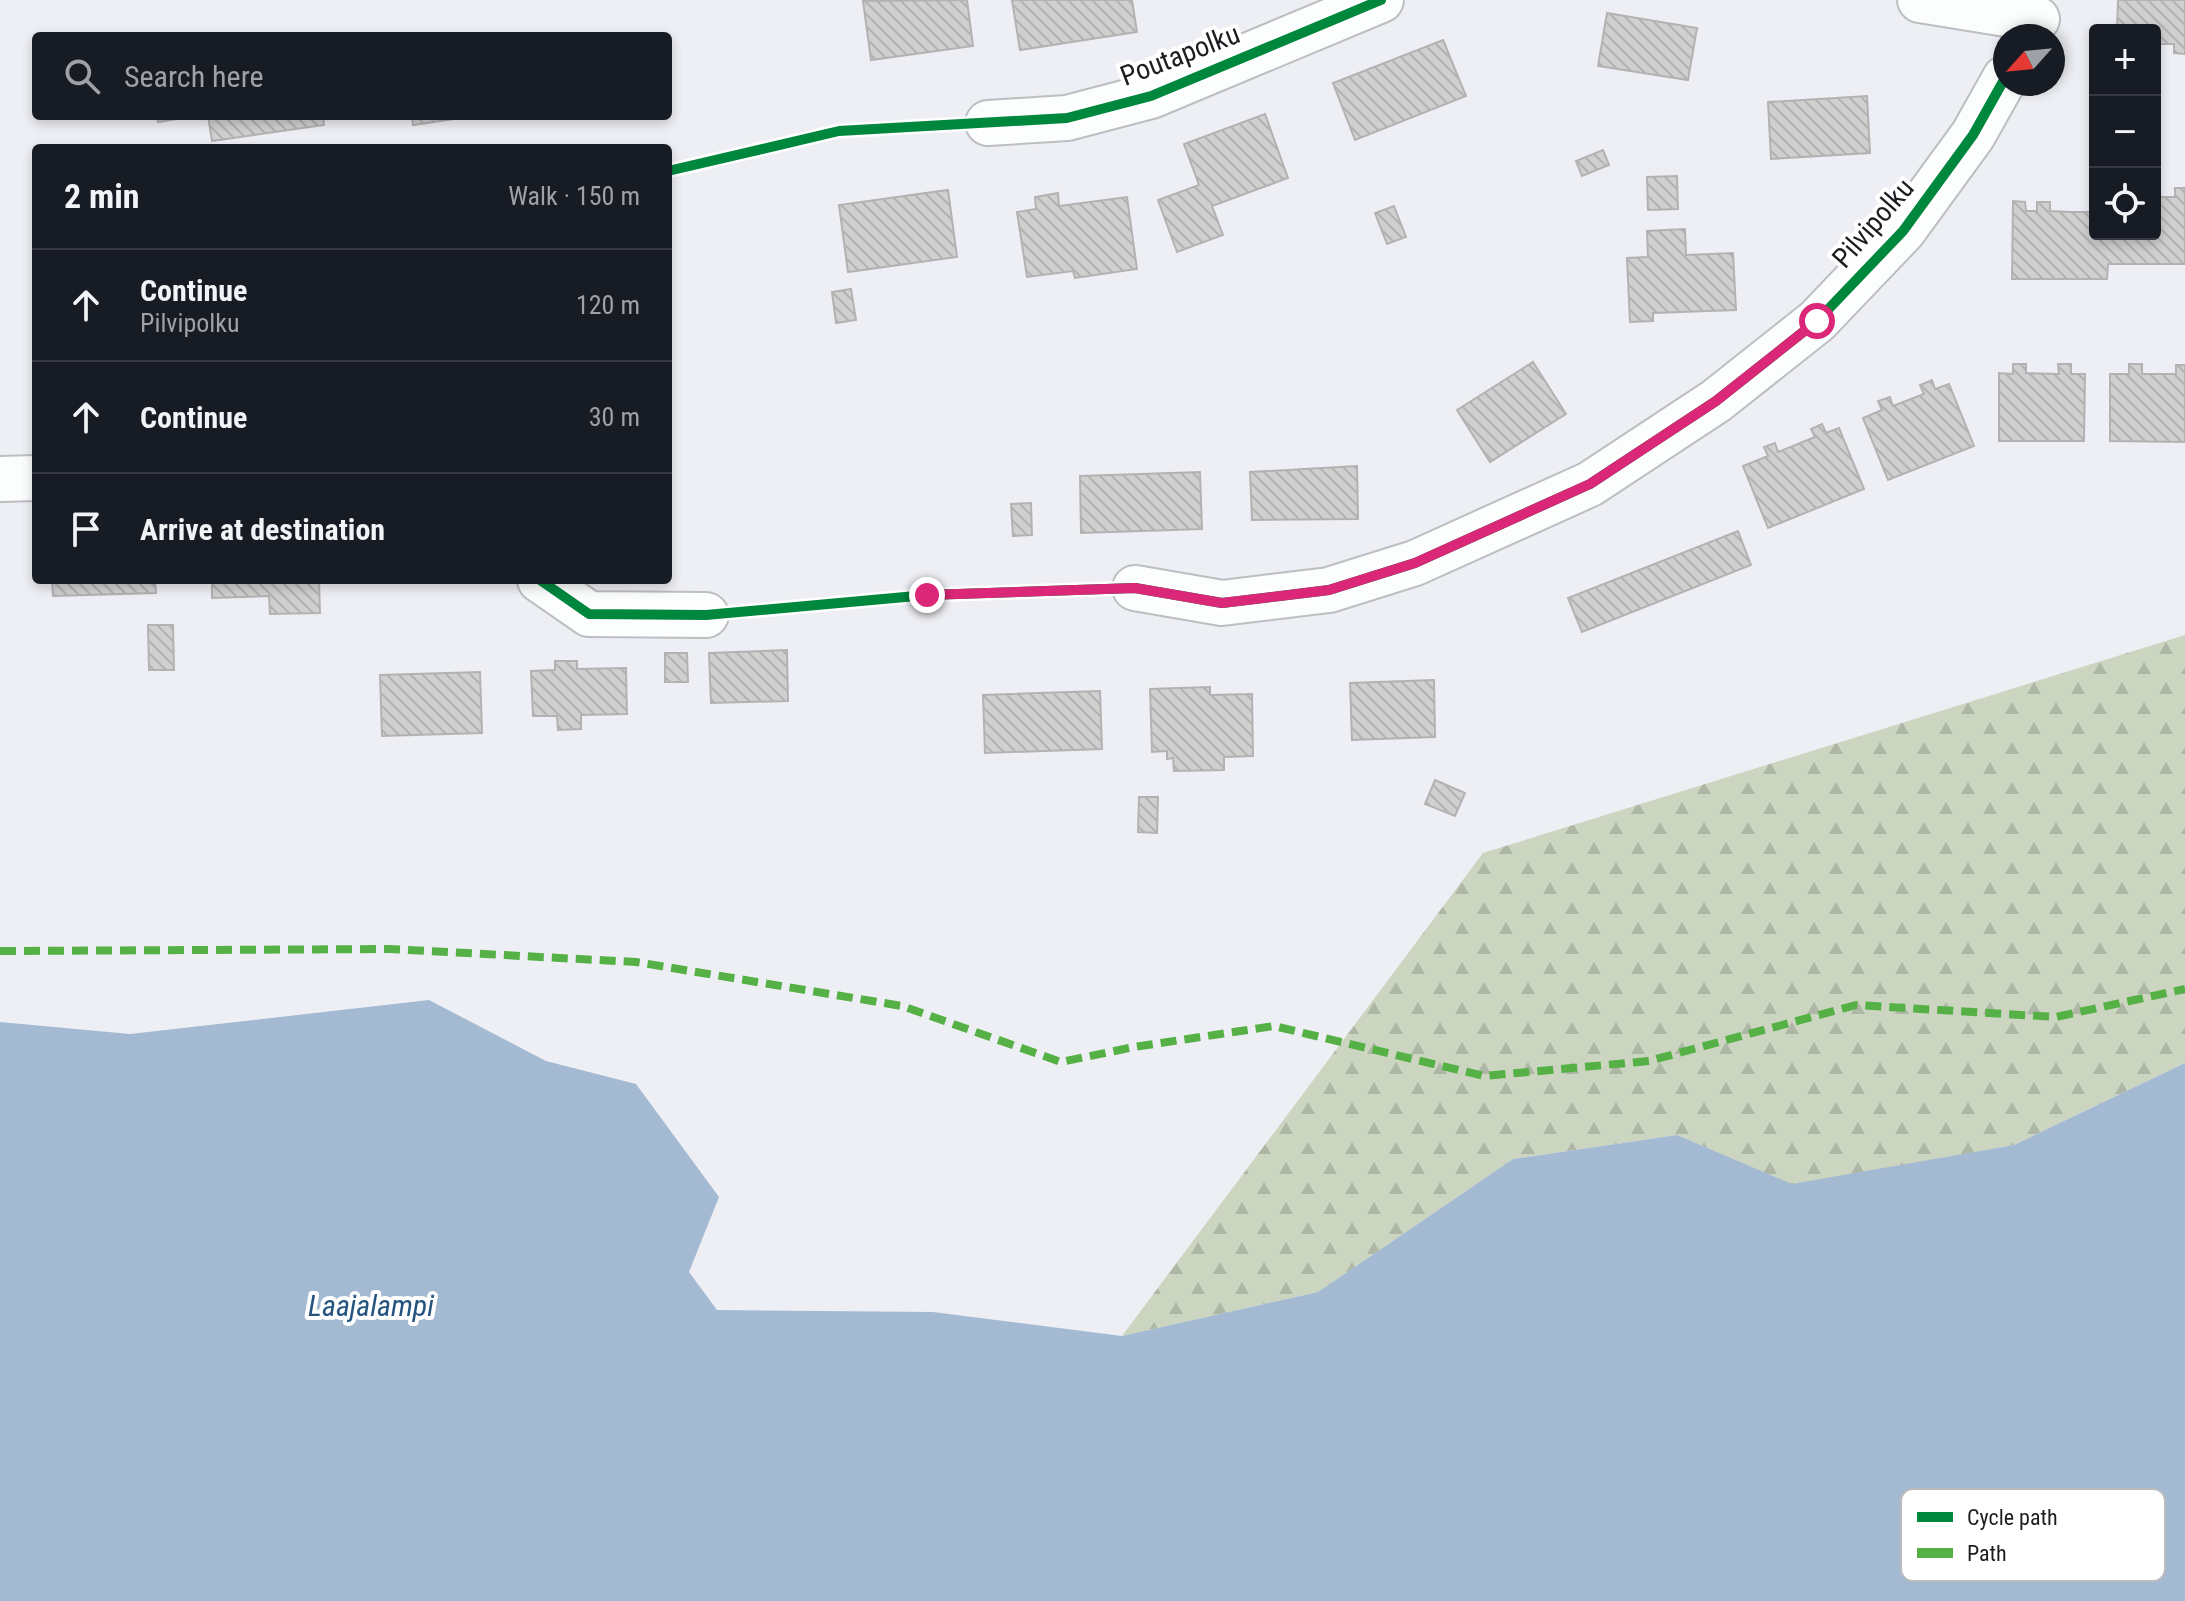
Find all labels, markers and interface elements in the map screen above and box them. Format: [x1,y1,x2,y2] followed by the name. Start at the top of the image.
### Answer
[1116,17,1244,93] street label: Poutapolku
[1993,24,2065,96] north arrow
[2089,24,2161,240] map controls
[2089,24,2161,96] button: +
[32,32,672,120] search box
[60,54,104,98] icon: search
[124,59,264,94] text: Search here
[2089,96,2161,168] button: −
[2089,168,2161,240] button: locate
[1825,172,1921,274] street label: Pilvipolku
[64,176,140,216] text: 2 min
[508,181,640,211] text: Walk · 150 m
[140,273,247,308] text: Continue
[64,283,108,327] icon: ahead
[576,290,640,320] text: 120 m
[1799,303,1835,339] route start
[140,308,240,338] text: Pilvipolku
[64,395,108,439] icon: ahead
[140,400,247,435] text: Continue
[589,402,640,432] text: 30 m
[64,507,108,551] icon: arrive
[140,512,385,547] text: Arrive at destination
[909,577,945,613] route end
[308,1288,434,1323] water label: Laajalampi
[1901,1489,2165,1581] legend
[1967,1505,2058,1530] text: Cycle path
[1967,1541,2007,1566] text: Path

